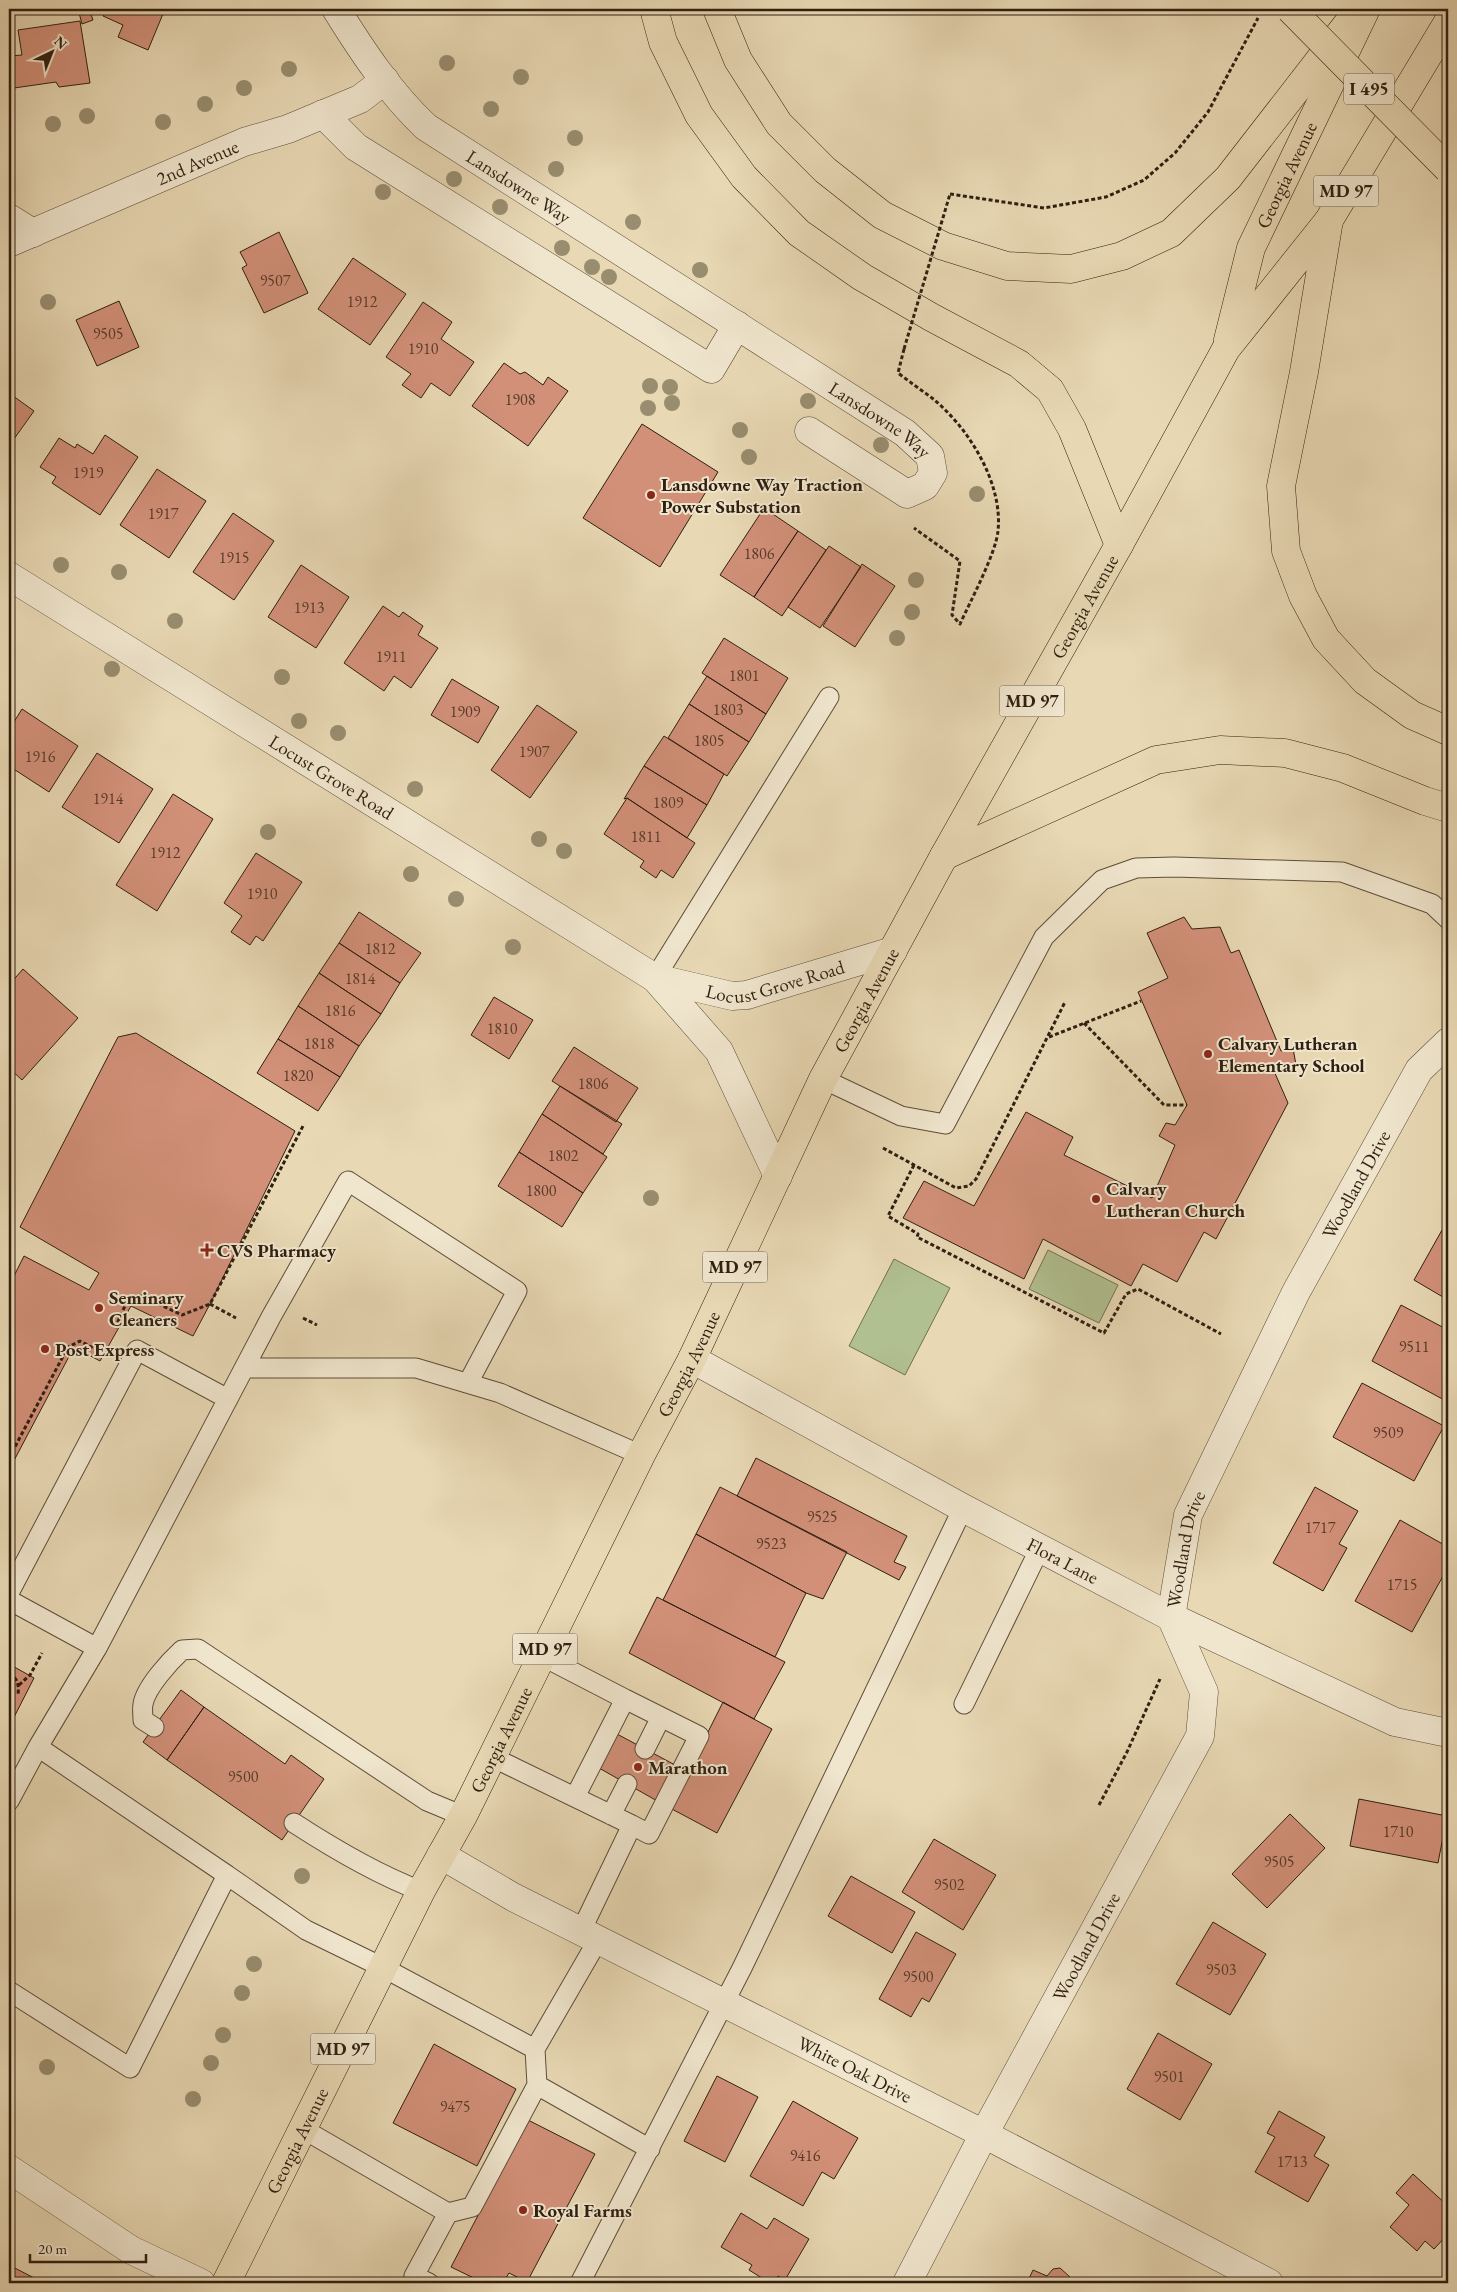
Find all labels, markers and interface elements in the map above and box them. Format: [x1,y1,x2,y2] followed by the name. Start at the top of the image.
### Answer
[28,28,78,78] north arrow
[51,32,72,53] text: N
[1344,74,1394,105] road number: I 495
[1250,117,1323,233] street label: Georgia Avenue
[153,134,243,191] street label: 2nd Avenue
[462,144,576,230] street label: Lansdowne Way
[1314,176,1378,207] road number: MD 97
[260,270,291,291] house number: 9507
[347,291,378,312] house number: 1912
[93,323,123,344] house number: 9505
[408,338,439,359] house number: 1910
[824,376,937,464] street label: Lansdowne Way
[505,389,536,410] house number: 1908
[73,462,104,483] house number: 1919
[661,472,863,519] place label: Lansdowne Way Traction Power Substation
[645,489,657,501] marker: Lansdowne Way Traction Power Substation
[148,503,179,524] house number: 1917
[744,543,775,564] house number: 1806
[219,547,249,568] house number: 1915
[1045,550,1124,663] street label: Georgia Avenue
[294,597,325,618] house number: 1913
[376,646,406,667] house number: 1911
[729,665,759,686] house number: 1801
[1000,686,1064,716] road number: MD 97
[713,699,744,720] house number: 1803
[450,701,481,722] house number: 1909
[264,729,399,826] street label: Locust Grove Road
[694,730,724,751] house number: 1805
[519,741,550,762] house number: 1907
[25,746,56,767] house number: 1916
[93,788,124,809] house number: 1914
[653,792,684,813] house number: 1809
[631,826,661,847] house number: 1811
[150,842,181,863] house number: 1912
[247,883,278,904] house number: 1910
[365,938,396,959] house number: 1812
[828,943,905,1057] street label: Georgia Avenue
[703,954,848,1009] street label: Locust Grove Road
[345,968,376,989] house number: 1814
[325,1000,356,1021] house number: 1816
[487,1018,518,1039] house number: 1810
[1218,1031,1365,1078] place label: Calvary Lutheran Elementary School
[304,1033,335,1054] house number: 1818
[1202,1048,1214,1060] marker: Calvary Lutheran Elementary School
[283,1065,314,1086] house number: 1820
[578,1073,609,1094] house number: 1806
[1316,1126,1396,1243] street label: Woodland Drive
[548,1145,579,1166] house number: 1802
[1106,1176,1246,1223] place label: Calvary Lutheran Church
[526,1180,557,1201] house number: 1800
[1090,1193,1102,1205] marker: Calvary Lutheran Church
[217,1238,337,1263] place label: CVS Pharmacy
[201,1244,213,1256] marker: CVS Pharmacy
[702,1252,768,1282] road number: MD 97
[109,1285,184,1332] place label: Seminary Cleaners
[93,1302,105,1314] marker: Seminary Cleaners
[651,1307,726,1422] street label: Georgia Avenue
[1399,1336,1429,1357] house number: 9511
[55,1337,154,1362] place label: Post Express
[39,1343,51,1355] marker: Post Express
[1373,1422,1404,1443] house number: 9509
[1161,1486,1211,1610] street label: Woodland Drive
[807,1506,837,1527] house number: 9525
[1305,1517,1336,1538] house number: 1717
[1022,1532,1103,1590] street label: Flora Lane
[756,1533,787,1554] house number: 9523
[1387,1574,1417,1595] house number: 1715
[512,1634,578,1665] road number: MD 97
[464,1682,538,1797] street label: Georgia Avenue
[648,1755,728,1780] place label: Marathon
[632,1761,644,1773] marker: Marathon
[228,1766,259,1787] house number: 9500
[1383,1821,1414,1842] house number: 1710
[1264,1851,1294,1872] house number: 9505
[934,1874,965,1895] house number: 9502
[1047,1888,1126,2006] street label: Woodland Drive
[1206,1959,1237,1980] house number: 9503
[903,1966,934,1987] house number: 9500
[793,2030,916,2109] street label: White Oak Drive
[310,2034,376,2064] road number: MD 97
[1154,2066,1184,2087] house number: 9501
[260,2083,334,2198] street label: Georgia Avenue
[440,2096,470,2117] house number: 9475
[790,2145,821,2166] house number: 9416
[1277,2151,1308,2172] house number: 1713
[533,2198,632,2223] place label: Royal Farms
[517,2204,529,2216] marker: Royal Farms
[30,2232,146,2264] scale bar
[38,2239,67,2258] text: 20 m

